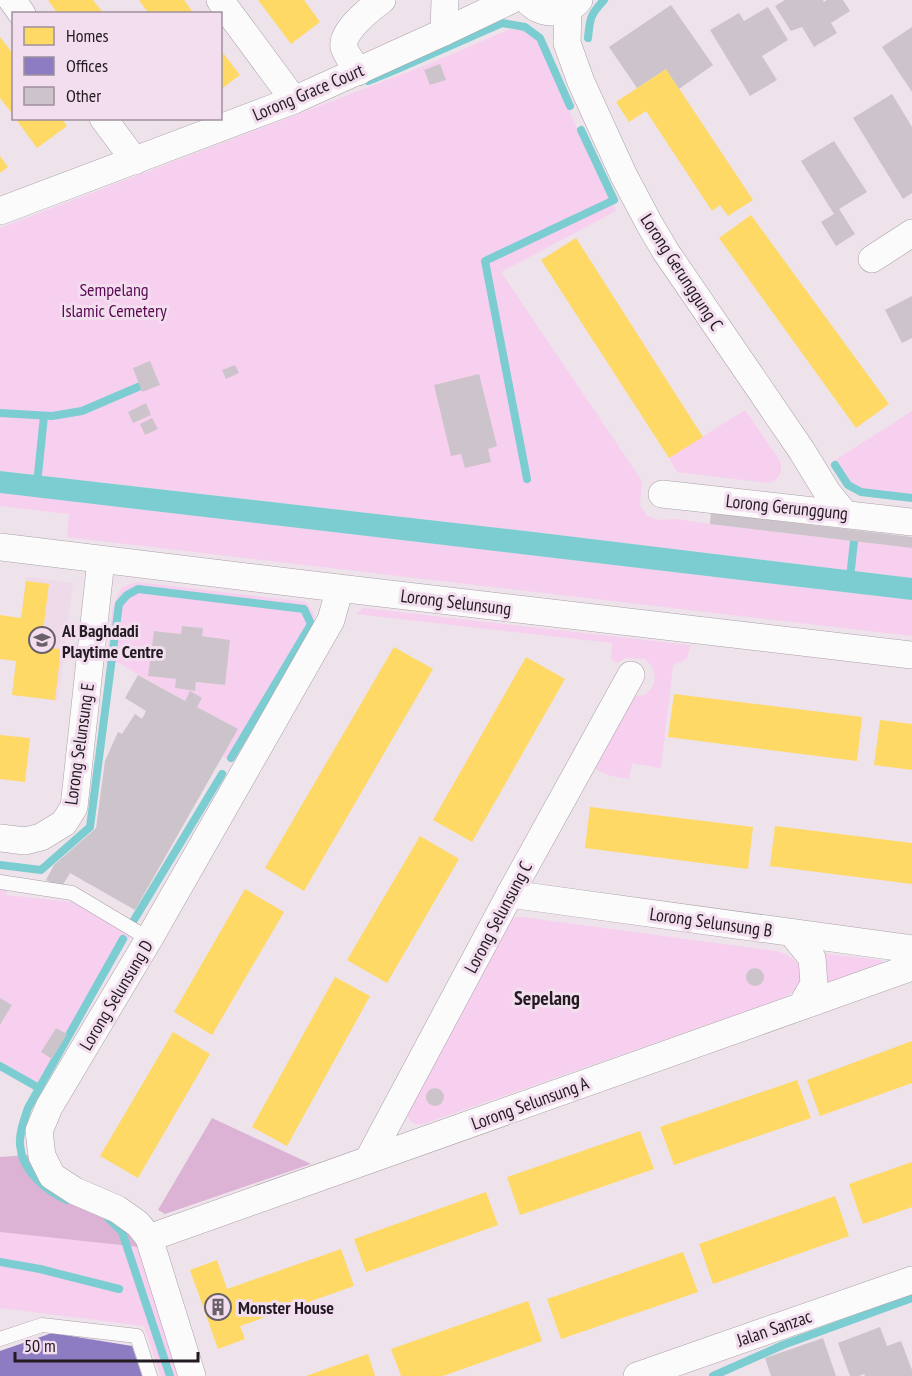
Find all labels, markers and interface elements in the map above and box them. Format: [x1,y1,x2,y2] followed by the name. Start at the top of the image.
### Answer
[12,12,222,120] legend
[66,24,109,47] text: Homes
[66,54,108,77] text: Offices
[249,58,367,126] street label: Lorong Grace Court
[66,84,101,107] text: Other
[636,209,728,335] street label: Lorong Gerunggung C
[61,278,167,322] park label: Sempelang Islamic Cemetery
[725,489,849,525] street label: Lorong Gerunggung
[399,584,513,620] street label: Lorong Selunsung
[61,619,164,663] place label: Al Baghdadi Playtime Centre
[27,625,57,655] school or university icon: Al Baghdadi Playtime Centre
[59,682,99,806] street label: Lorong Selunsung E
[459,857,537,977] street label: Lorong Selunsung C
[648,902,774,942] street label: Lorong Selunsung B
[74,936,158,1054] street label: Lorong Selunsung D
[514,985,580,1011] district label: Sepelang
[468,1071,592,1135] street label: Lorong Selunsung A
[203,1292,233,1322] building icon: Monster House
[238,1296,334,1319] place label: Monster House
[733,1304,815,1352] street label: Jalan Sanzac
[15,1325,198,1363] scale bar
[24,1334,56,1357] text: 50 m

